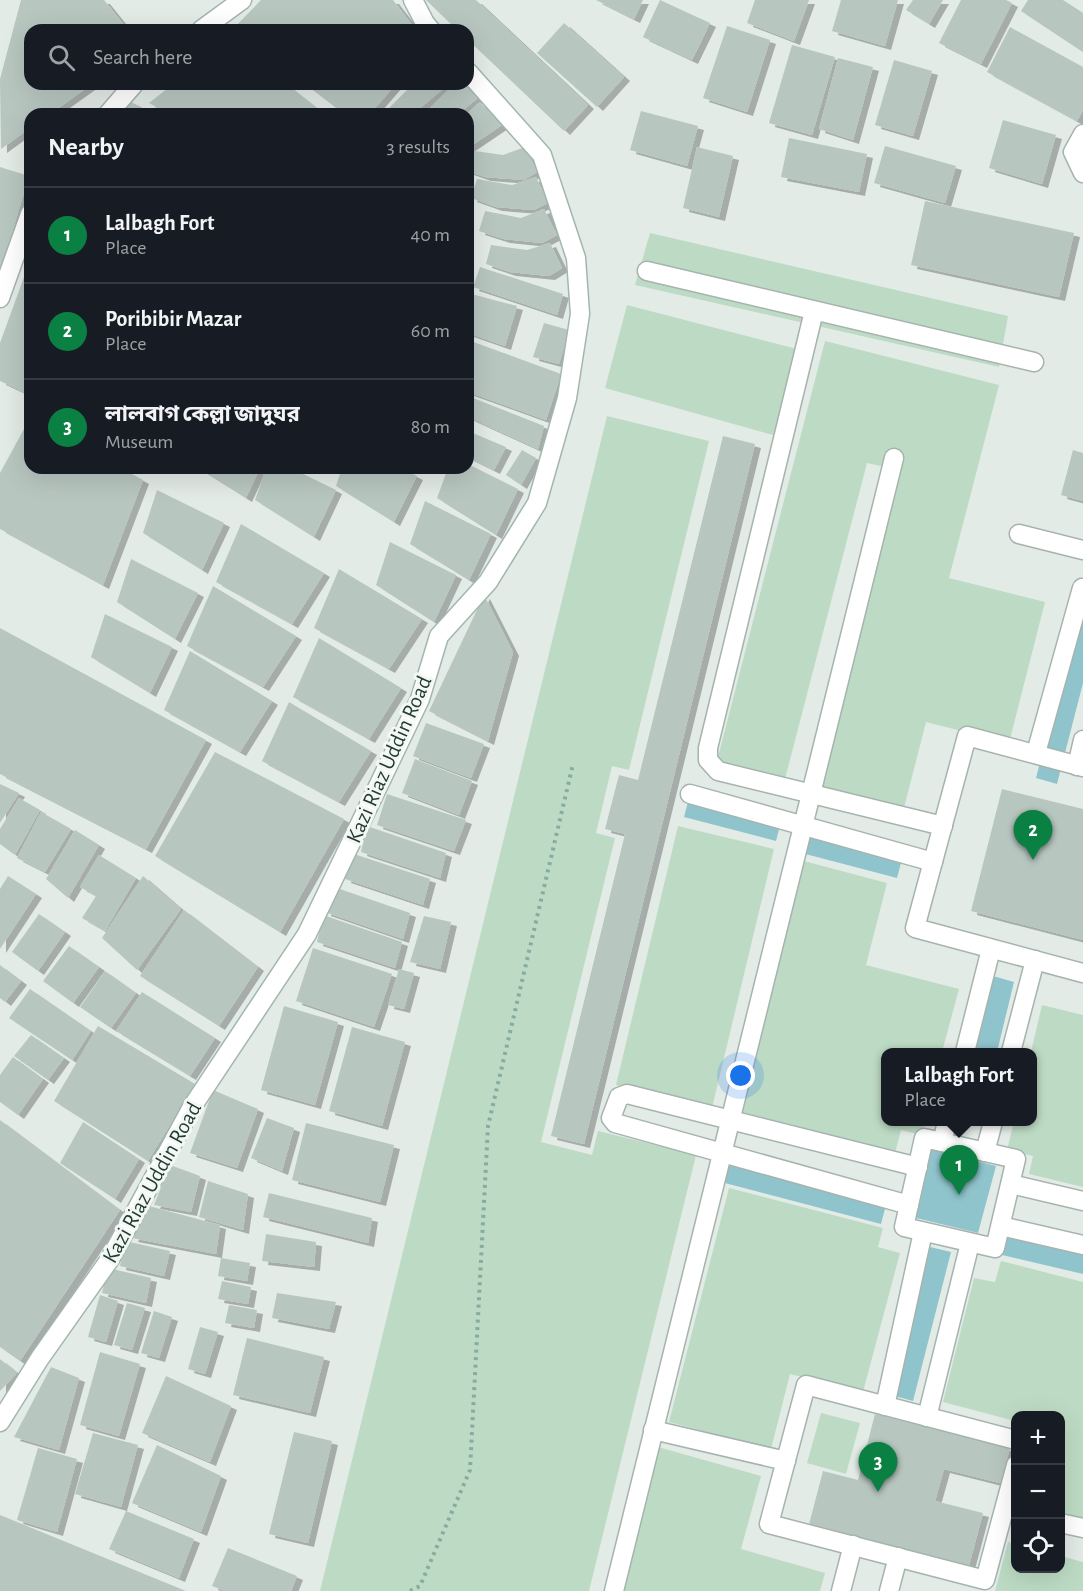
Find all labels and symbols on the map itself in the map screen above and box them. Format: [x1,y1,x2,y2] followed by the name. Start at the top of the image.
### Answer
[342,673,436,846] street label: Kazi Riaz Uddin Road
[1014,810,1052,860] pin: 2
[726,1061,755,1090] your location
[99,1098,205,1267] street label: Kazi Riaz Uddin Road
[940,1146,978,1195] pin: 1
[858,1442,898,1492] pin: 3

